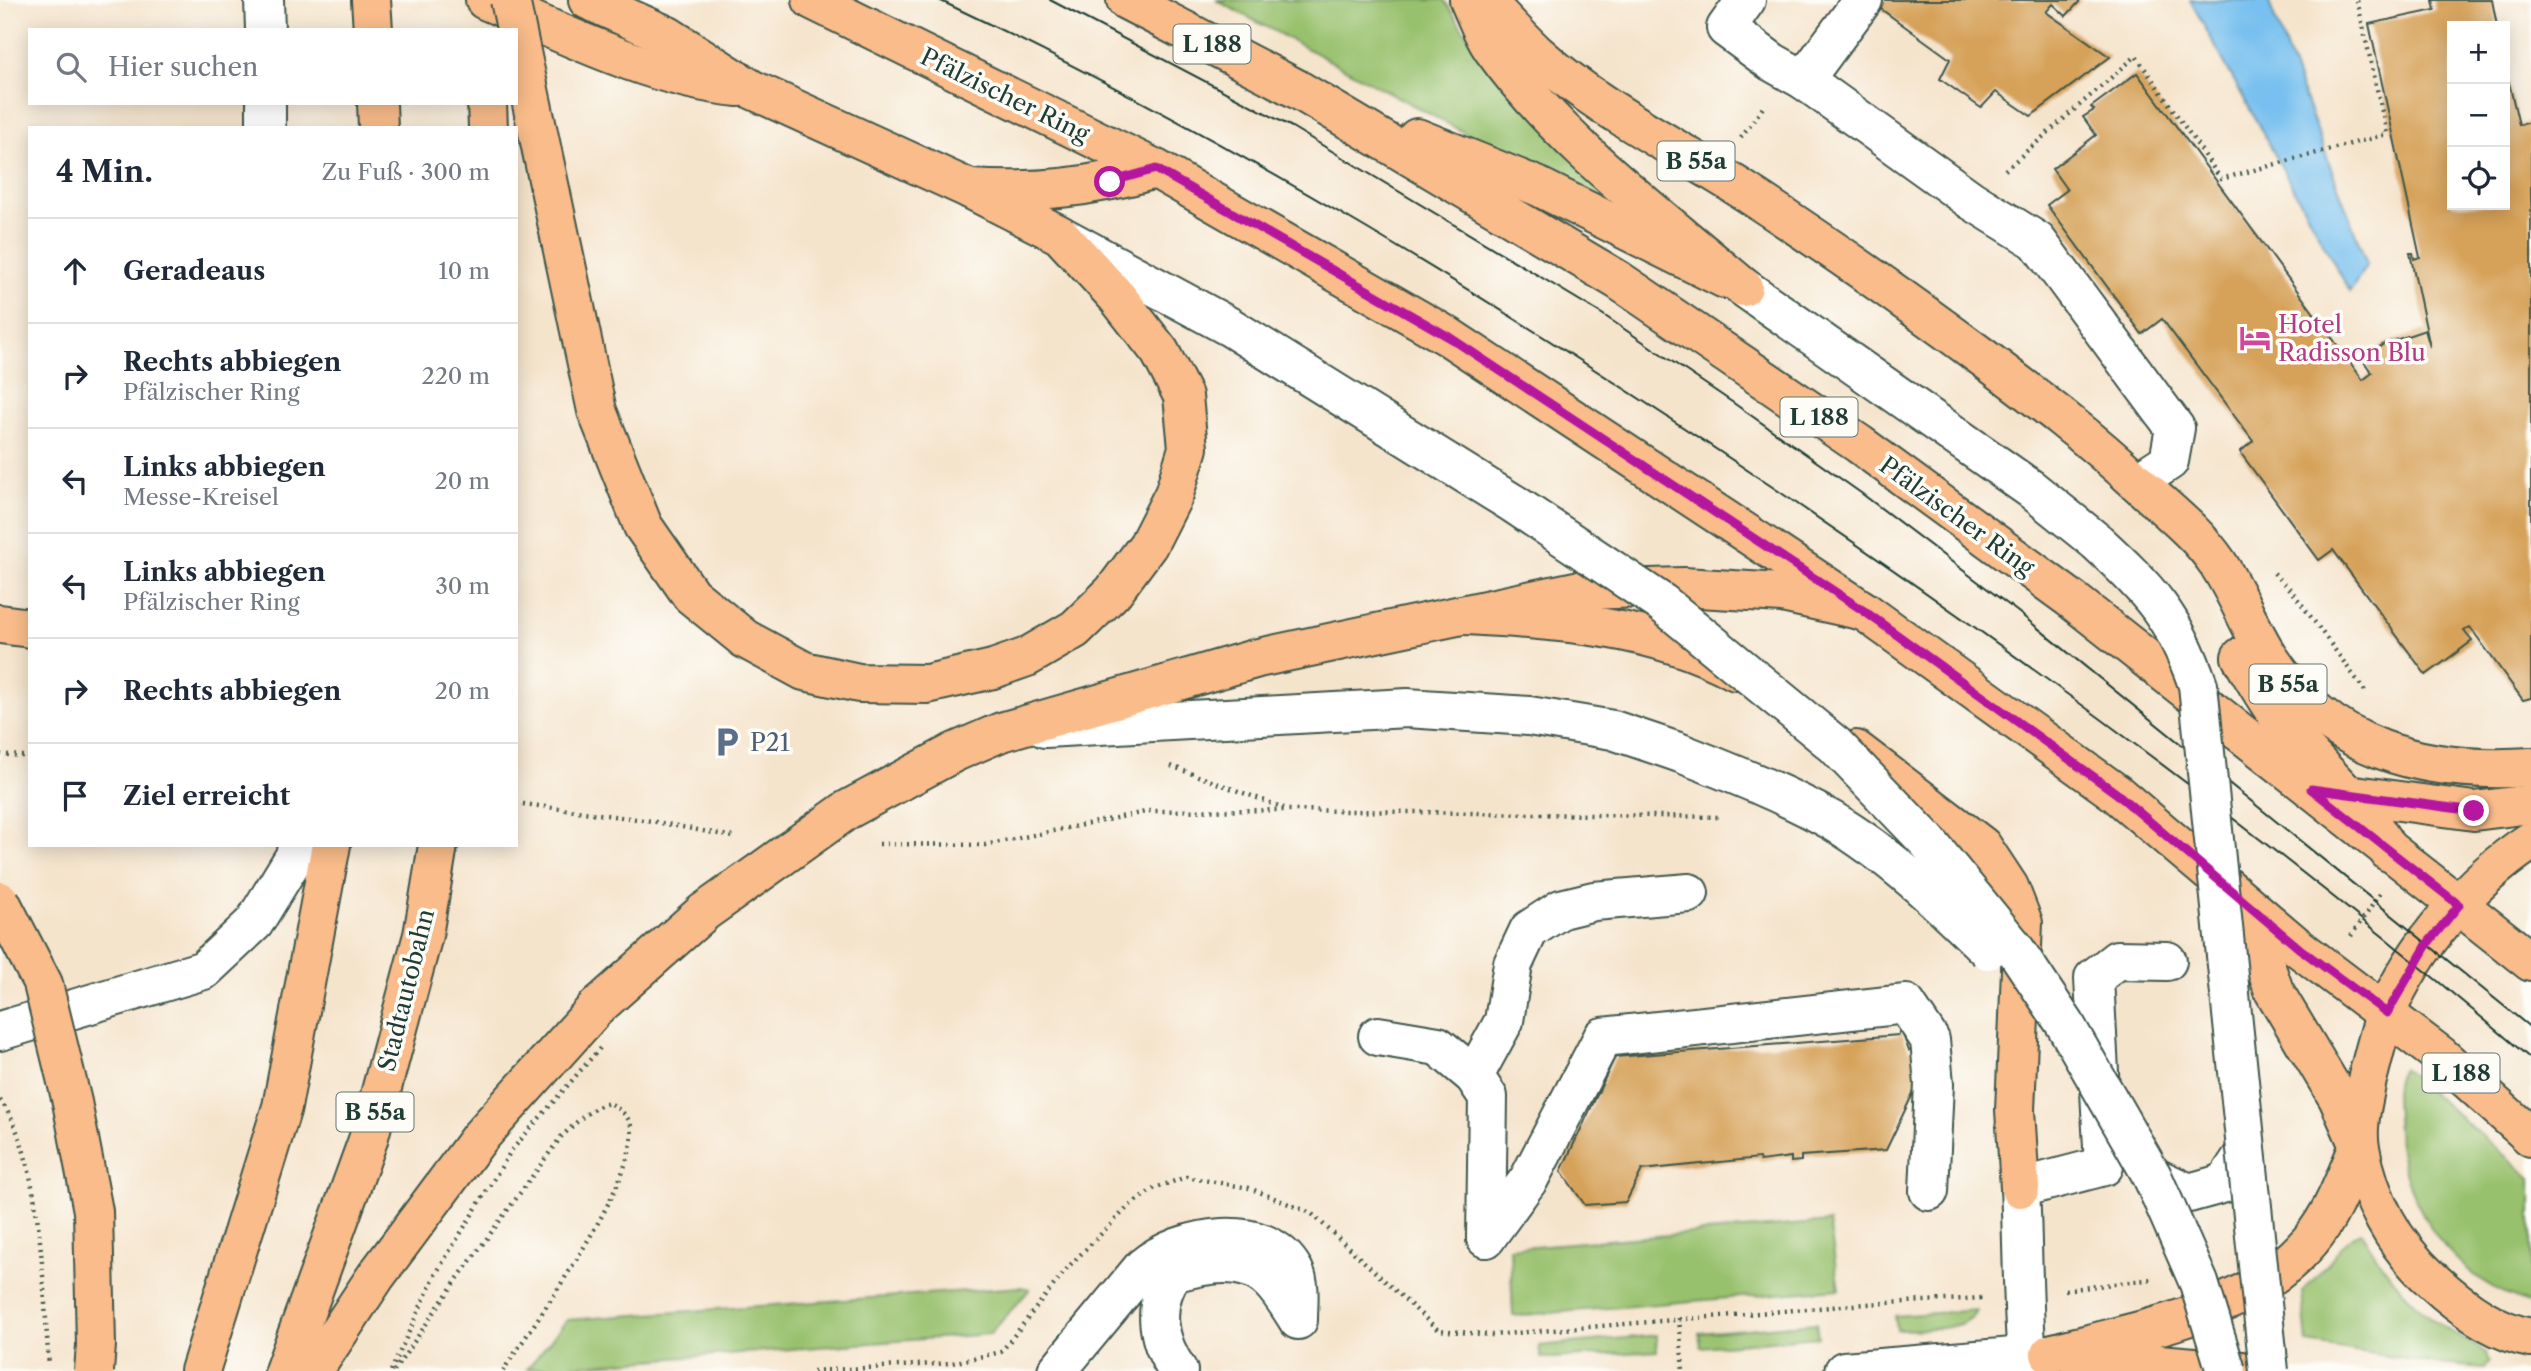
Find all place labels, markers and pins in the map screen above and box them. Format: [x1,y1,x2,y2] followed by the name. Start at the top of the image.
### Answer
[2278,310,2426,367] place label: Hotel Radisson Blu
[2238,321,2272,355] hotel icon: Hotel Radisson Blu
[710,725,744,759] parking icon: P21
[750,728,790,757] place label: P21

